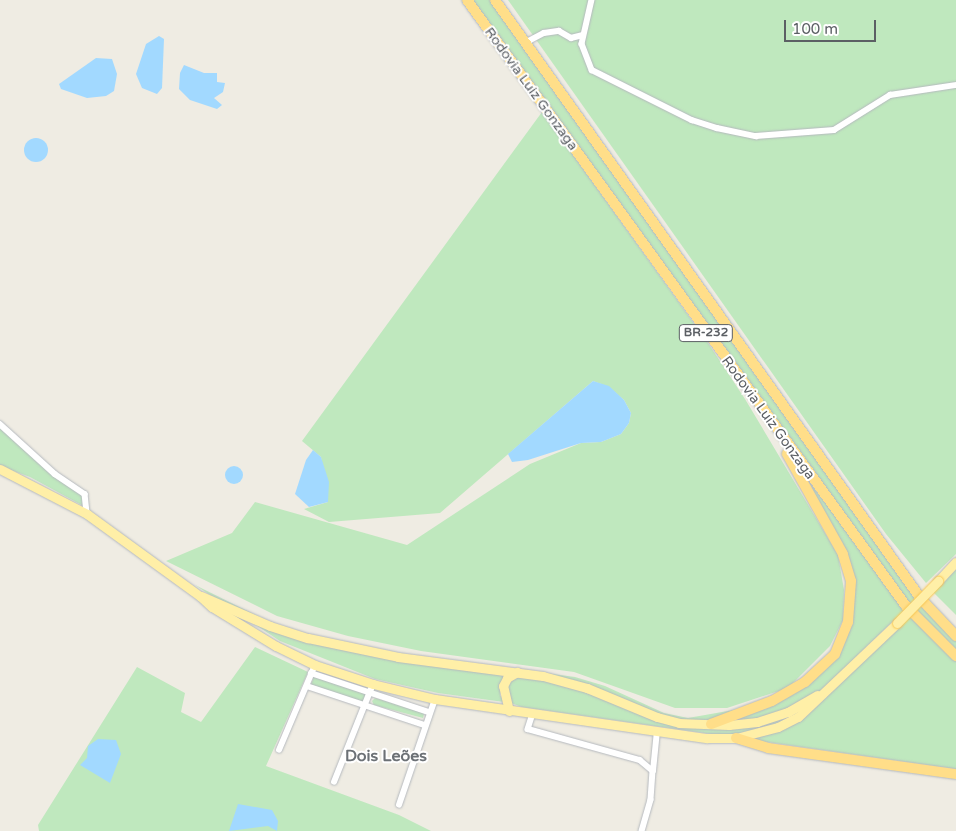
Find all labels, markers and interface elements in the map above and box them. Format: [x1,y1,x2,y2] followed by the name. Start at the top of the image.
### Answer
[786,10,878,42] scale bar
[792,20,838,38] text: 100 m
[481,24,581,154] street label: Rodovia Luiz Gonzaga
[678,323,734,342] road number: BR-232
[718,353,818,483] street label: Rodovia Luiz Gonzaga
[345,746,427,766] district label: Dois Leões

